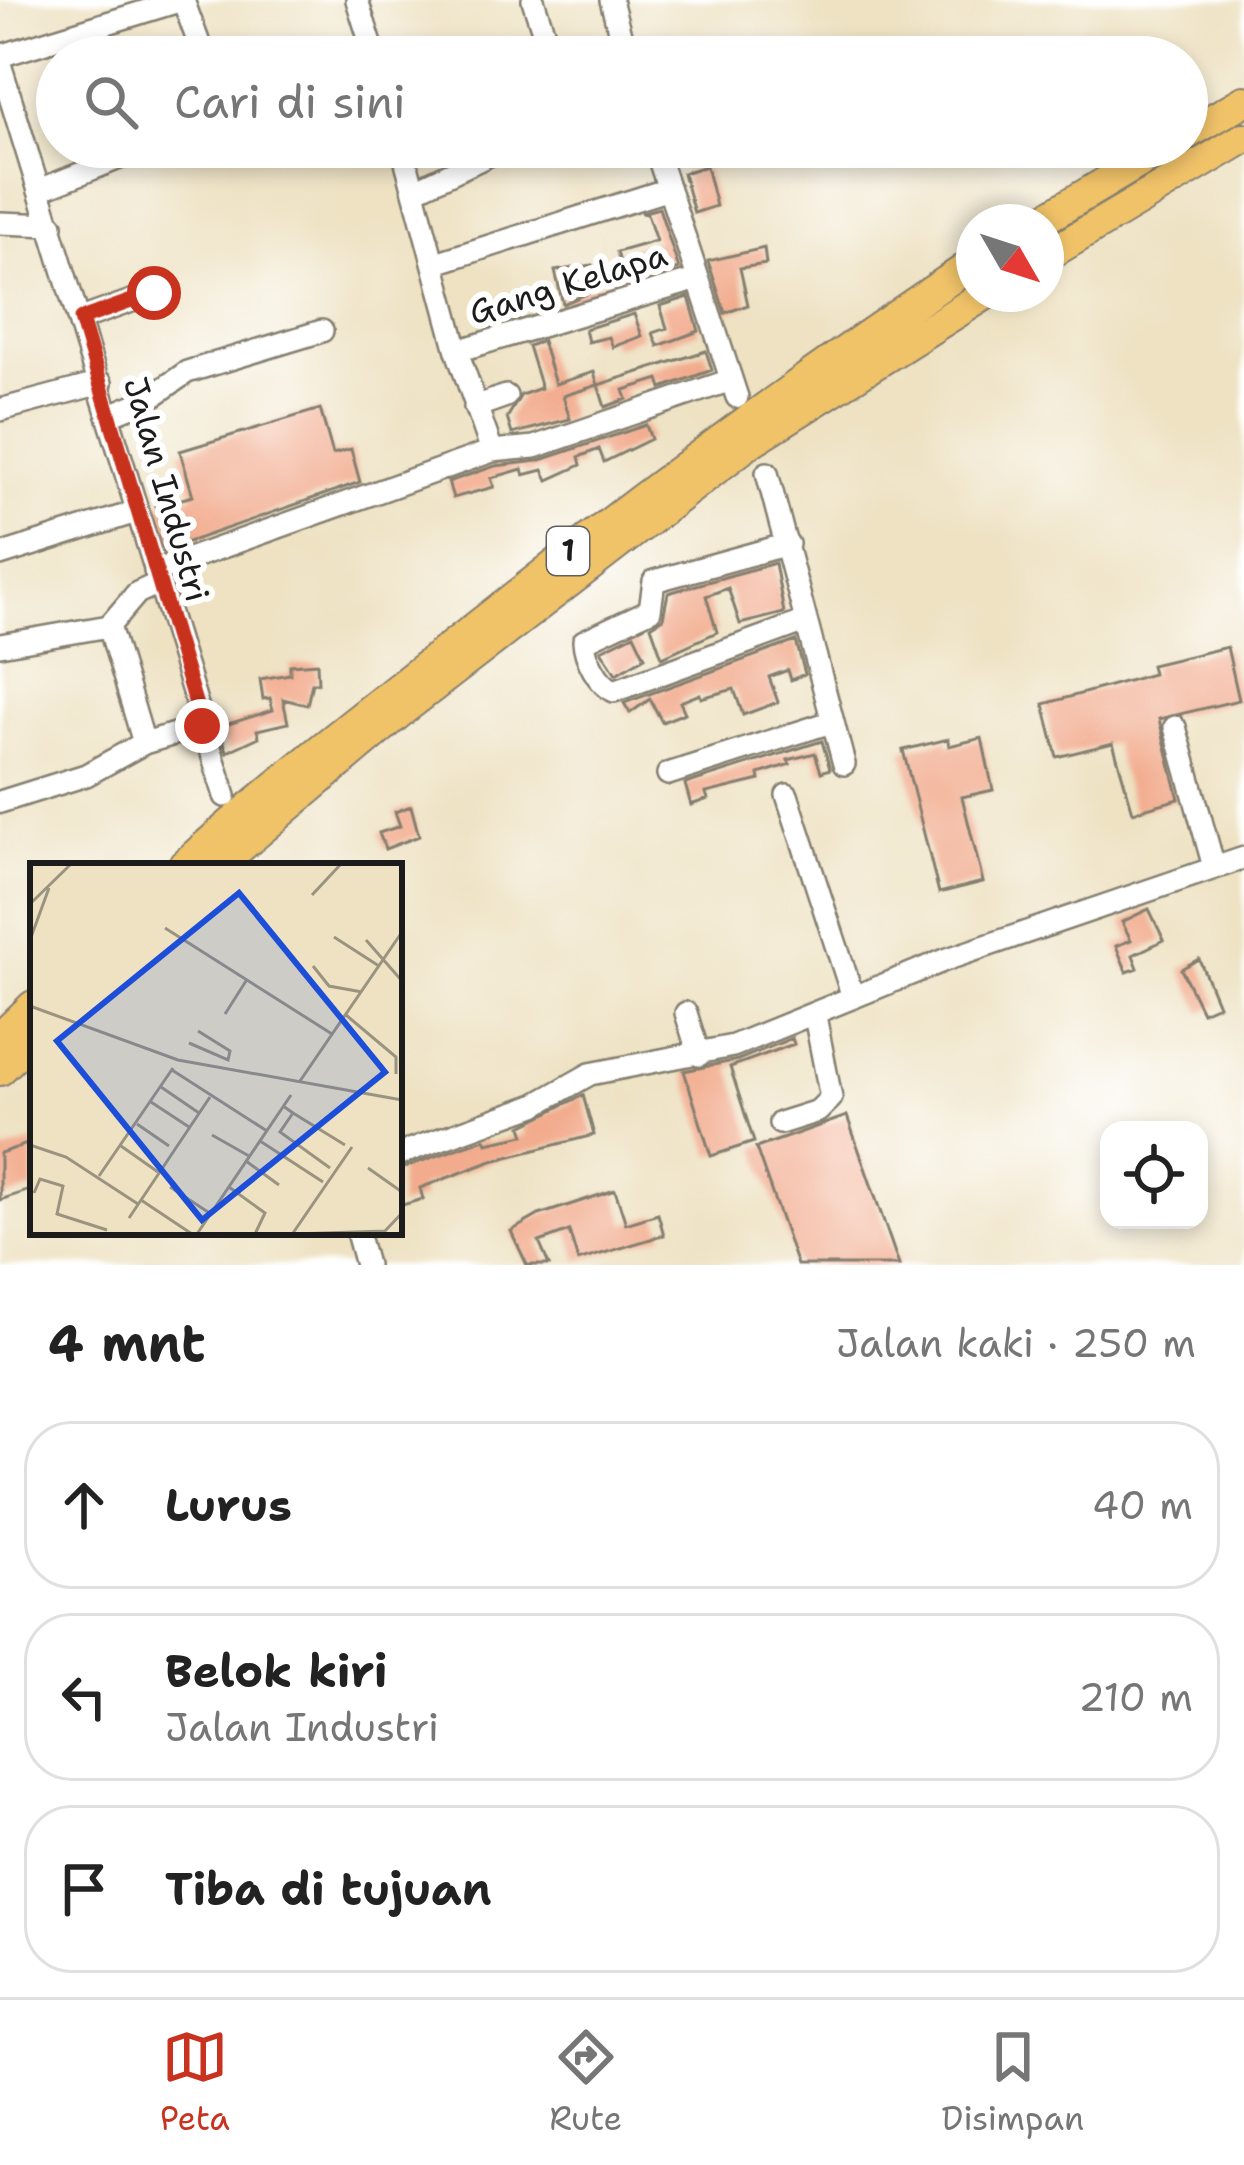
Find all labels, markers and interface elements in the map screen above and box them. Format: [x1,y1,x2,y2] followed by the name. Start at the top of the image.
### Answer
[36,36,1208,168] search box
[78,69,144,135] icon: search
[174,72,406,132] text: Cari di sini
[956,204,1064,312] north arrow
[464,232,673,335] street label: Gang Kelapa
[127,266,181,320] route start
[113,371,220,607] street label: Jalan Industri
[547,527,589,575] road number: 1
[175,699,229,753] route end
[30,863,402,1235] inset map
[1100,1121,1208,1229] map controls
[1100,1121,1208,1229] button: locate
[48,1309,206,1377] text: 4 mnt
[836,1317,1196,1369] text: Jalan kaki · 250 m
[51,1472,117,1538] icon: ahead
[165,1475,292,1535] text: Lurus
[1092,1479,1193,1531] text: 40 m
[165,1641,388,1701] text: Belok kiri
[51,1664,117,1730] icon: left
[1078,1671,1193,1723] text: 210 m
[165,1701,439,1753] text: Jalan Industri
[51,1856,117,1922] icon: arrive
[165,1859,492,1919] text: Tiba di tujuan
[160,2024,230,2141] tab: Peta
[549,2024,622,2141] tab: Rute
[942,2024,1084,2141] tab: Disimpan

